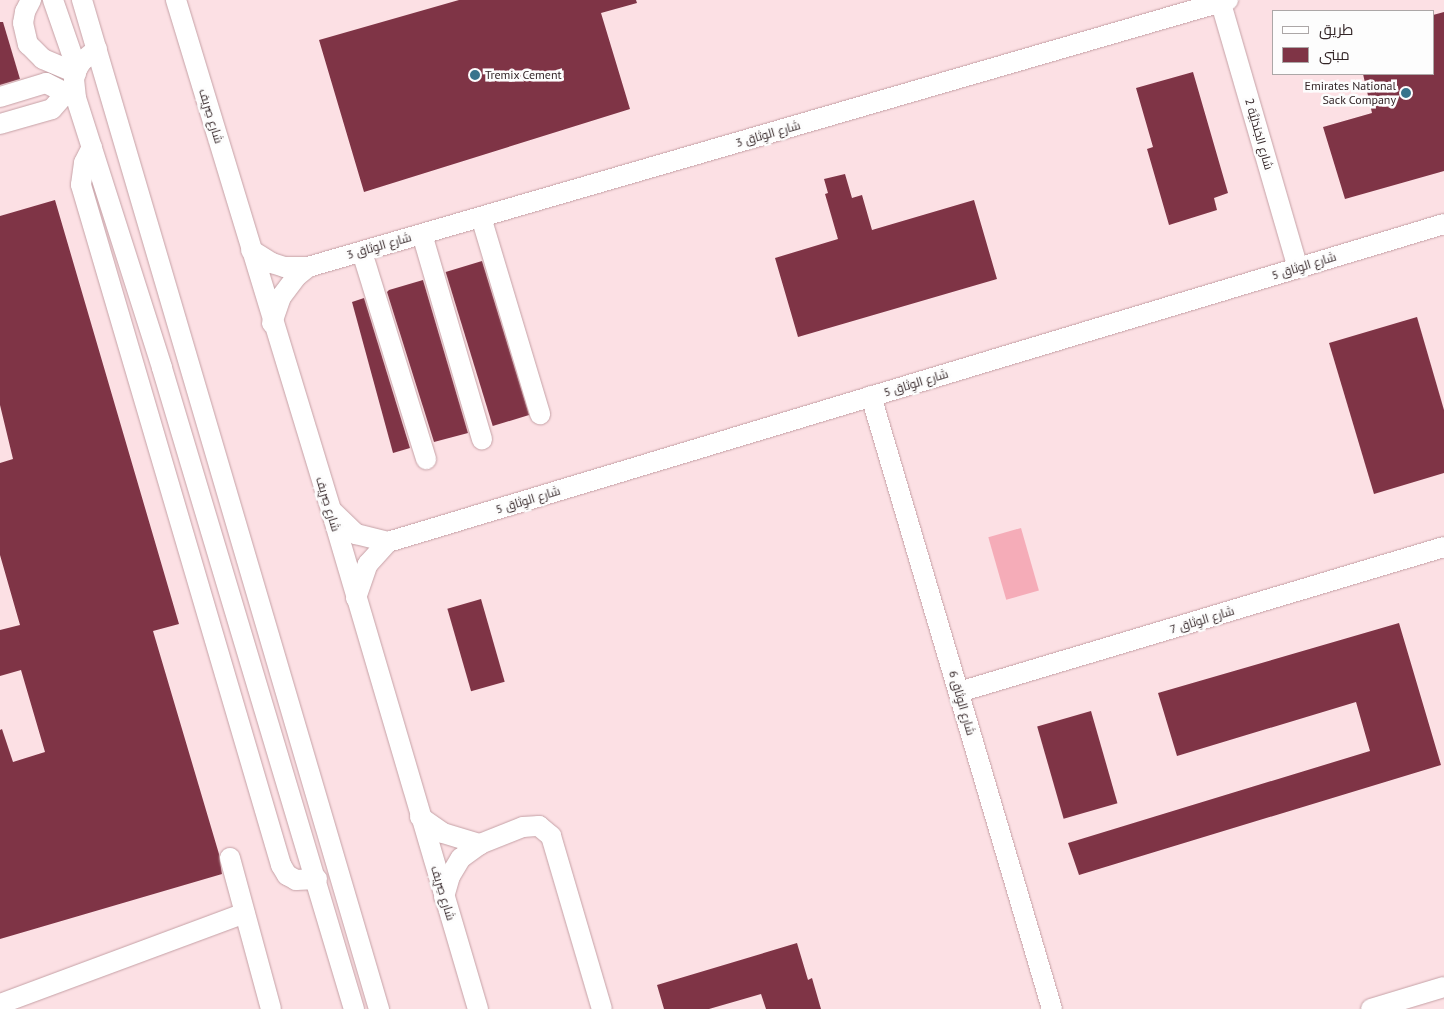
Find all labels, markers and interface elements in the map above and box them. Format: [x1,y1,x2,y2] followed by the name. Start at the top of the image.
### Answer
[1272,10,1434,75] legend
[1319,20,1353,39] text: طريق
[1319,45,1350,64] text: مبنى
[485,68,562,82] place label: Tremix Cement
[469,69,481,81] marker: Tremix Cement
[1305,79,1396,107] place label: Emirates National Sack Company
[196,87,226,145] street label: شارع صِرِيف
[1400,87,1412,99] marker: Emirates National Sack Company
[1242,97,1276,171] street label: شارع الجَندَلِيَّة 2
[734,118,802,150] street label: شارع الوِثاق 3
[345,230,413,262] street label: شارع الوِثاق 3
[1270,249,1338,283] street label: شارع الوِثاق 5
[882,366,950,400] street label: شارع الوِثاق 5
[313,475,343,533] street label: شارع صِرِيف
[494,483,562,517] street label: شارع الوِثاق 5
[1168,603,1236,637] street label: شارع الوِثاق 7
[946,669,978,737] street label: شارع الوِثاق 6
[428,864,458,922] street label: شارع صِرِيف

